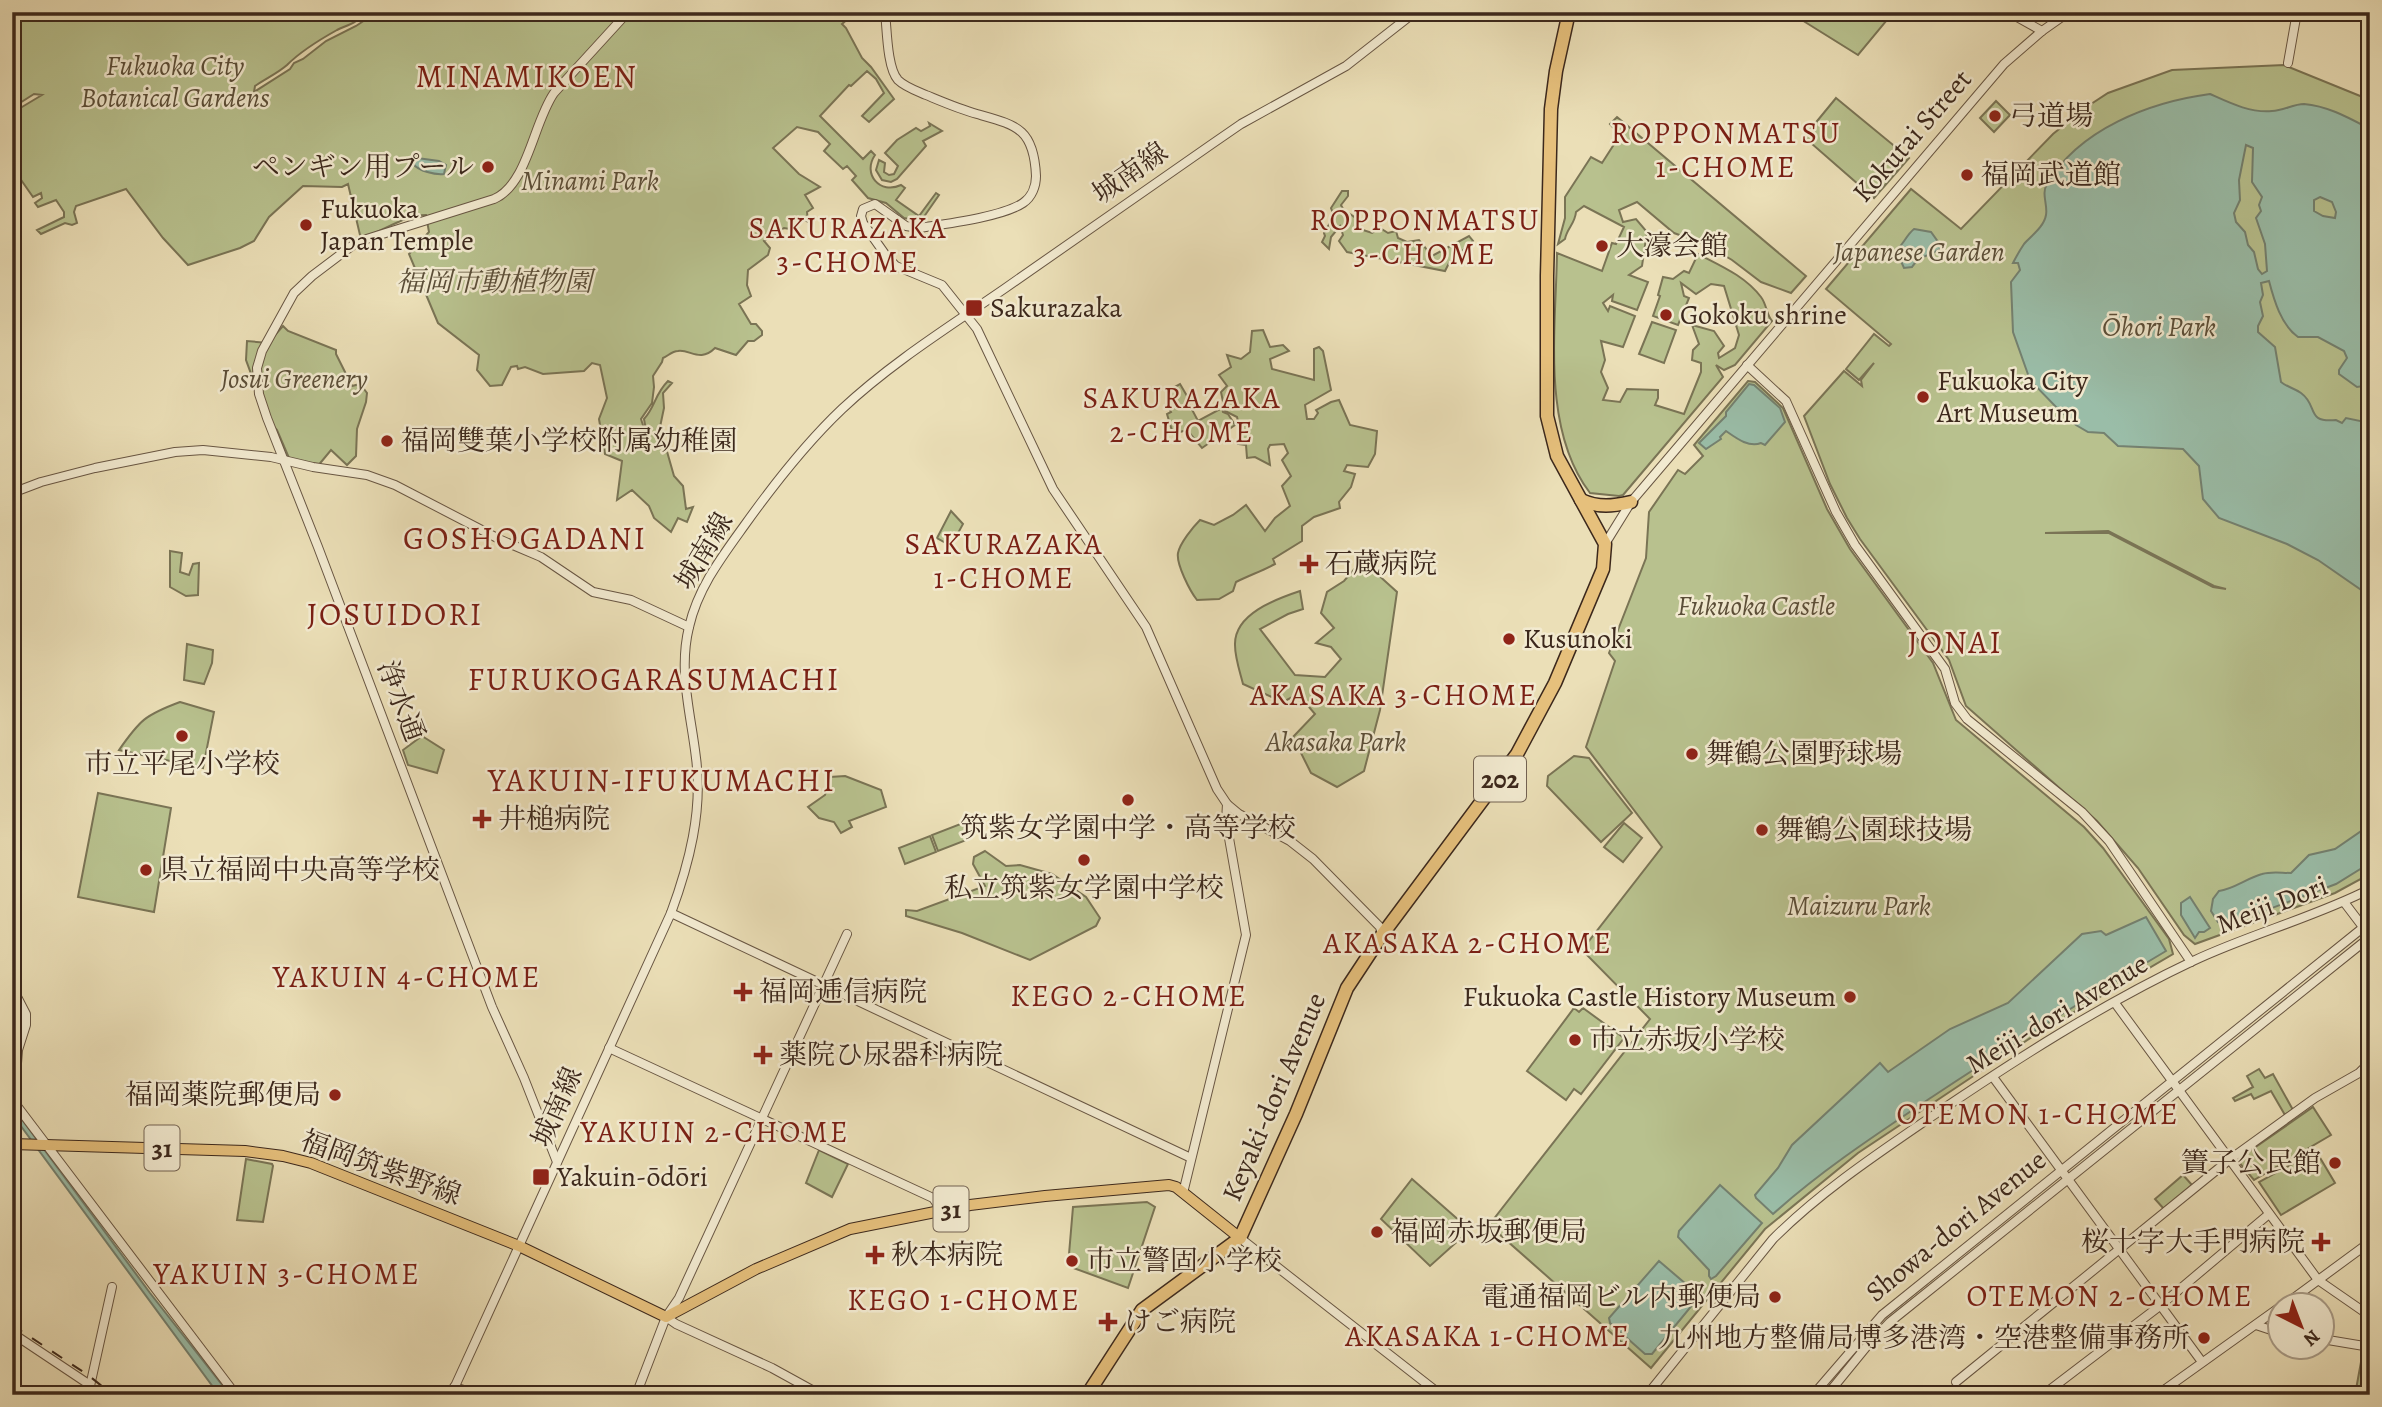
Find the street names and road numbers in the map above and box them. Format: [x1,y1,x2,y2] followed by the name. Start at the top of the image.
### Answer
[1844,62,1980,210] street label: Kokutai Street
[1085,133,1175,213] street label: 城南線
[666,505,742,597] street label: 城南線
[368,655,434,747] street label: 浄水通
[1474,757,1526,802] road number: 202
[2211,866,2333,944] street label: Meiji Dori
[1959,945,2155,1083] street label: Meiji-dori Avenue
[1213,987,1335,1207] street label: Keyaki-dori Avenue
[523,1061,591,1153] street label: 城南線
[296,1121,466,1215] street label: 福岡筑紫野線
[144,1126,180,1170] road number: 31
[1858,1141,2054,1311] street label: Showa-dori Avenue
[934,1186,968,1232] road number: 31

